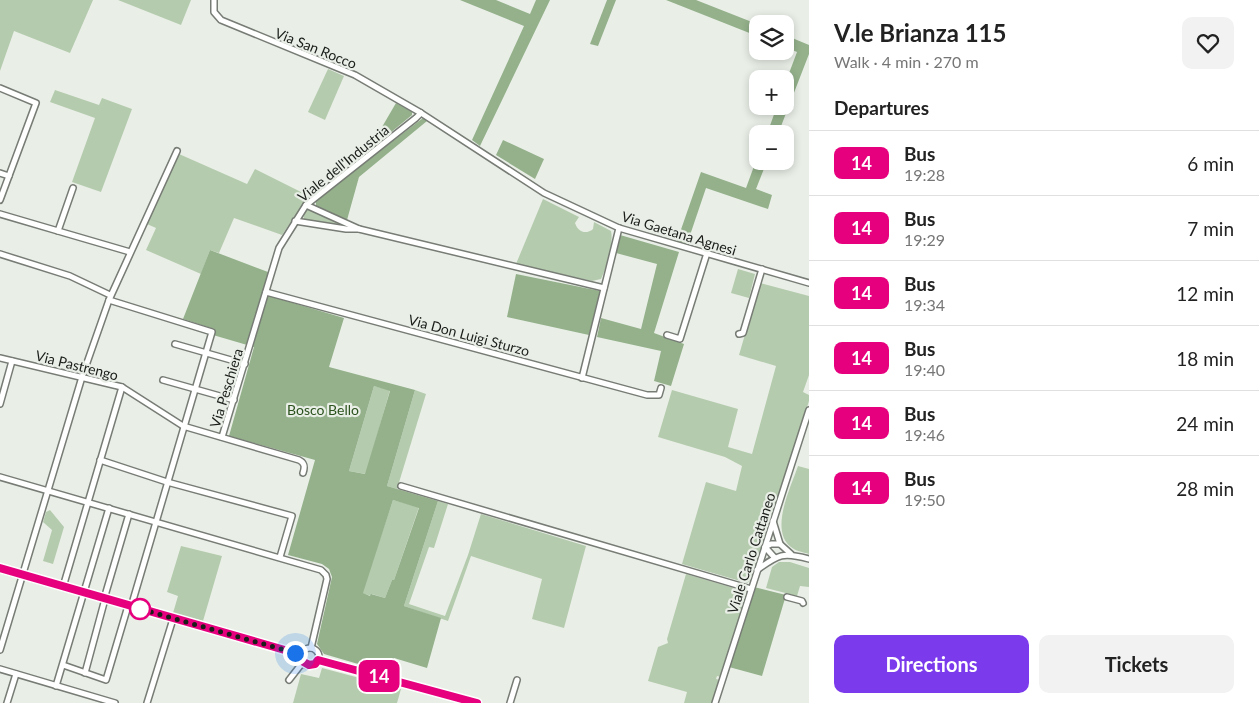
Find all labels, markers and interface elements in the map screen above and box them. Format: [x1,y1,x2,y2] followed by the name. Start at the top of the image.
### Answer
[749,15,794,170] map controls
[749,15,794,60] button: layers
[1182,17,1234,69] button: heart
[834,18,1006,47] text: V.le Brianza 115
[273,24,359,72] street label: Via San Rocco
[834,52,979,71] text: Walk · 4 min · 270 m
[749,70,794,115] button: +
[834,96,929,119] text: Departures
[294,121,392,205] street label: Viale dell'Industria
[749,125,794,170] button: −
[904,142,935,165] text: Bus
[851,152,872,174] text: 14
[1187,152,1234,175] text: 6 min
[904,165,945,184] text: 19:28
[620,207,738,259] street label: Via Gaetana Agnesi
[904,207,935,230] text: Bus
[851,217,872,239] text: 14
[1187,217,1234,240] text: 7 min
[904,230,945,249] text: 19:29
[904,272,935,295] text: Bus
[851,282,872,304] text: 14
[1176,282,1234,305] text: 12 min
[904,295,945,314] text: 19:34
[407,311,532,359] street label: Via Don Luigi Sturzo
[904,337,935,360] text: Bus
[206,346,246,430] street label: Via Peschiera
[34,347,120,384] street label: Via Pastrengo
[851,347,872,369] text: 14
[1176,347,1234,370] text: 18 min
[904,360,945,379] text: 19:40
[287,401,359,418] park label: Bosco Bello
[904,402,935,425] text: Bus
[851,412,872,434] text: 14
[1176,412,1234,435] text: 24 min
[904,425,945,444] text: 19:46
[904,467,935,490] text: Bus
[851,477,872,499] text: 14
[1176,477,1234,500] text: 28 min
[723,490,779,616] street label: Viale Carlo Cattaneo
[904,490,945,509] text: 19:50
[129,598,151,620] unlabelled marker
[834,635,1029,693] button: Directions
[1039,635,1234,693] button: Tickets
[283,641,308,666] your location
[356,660,402,692] line badge: 14
[369,665,389,687] text: 14

